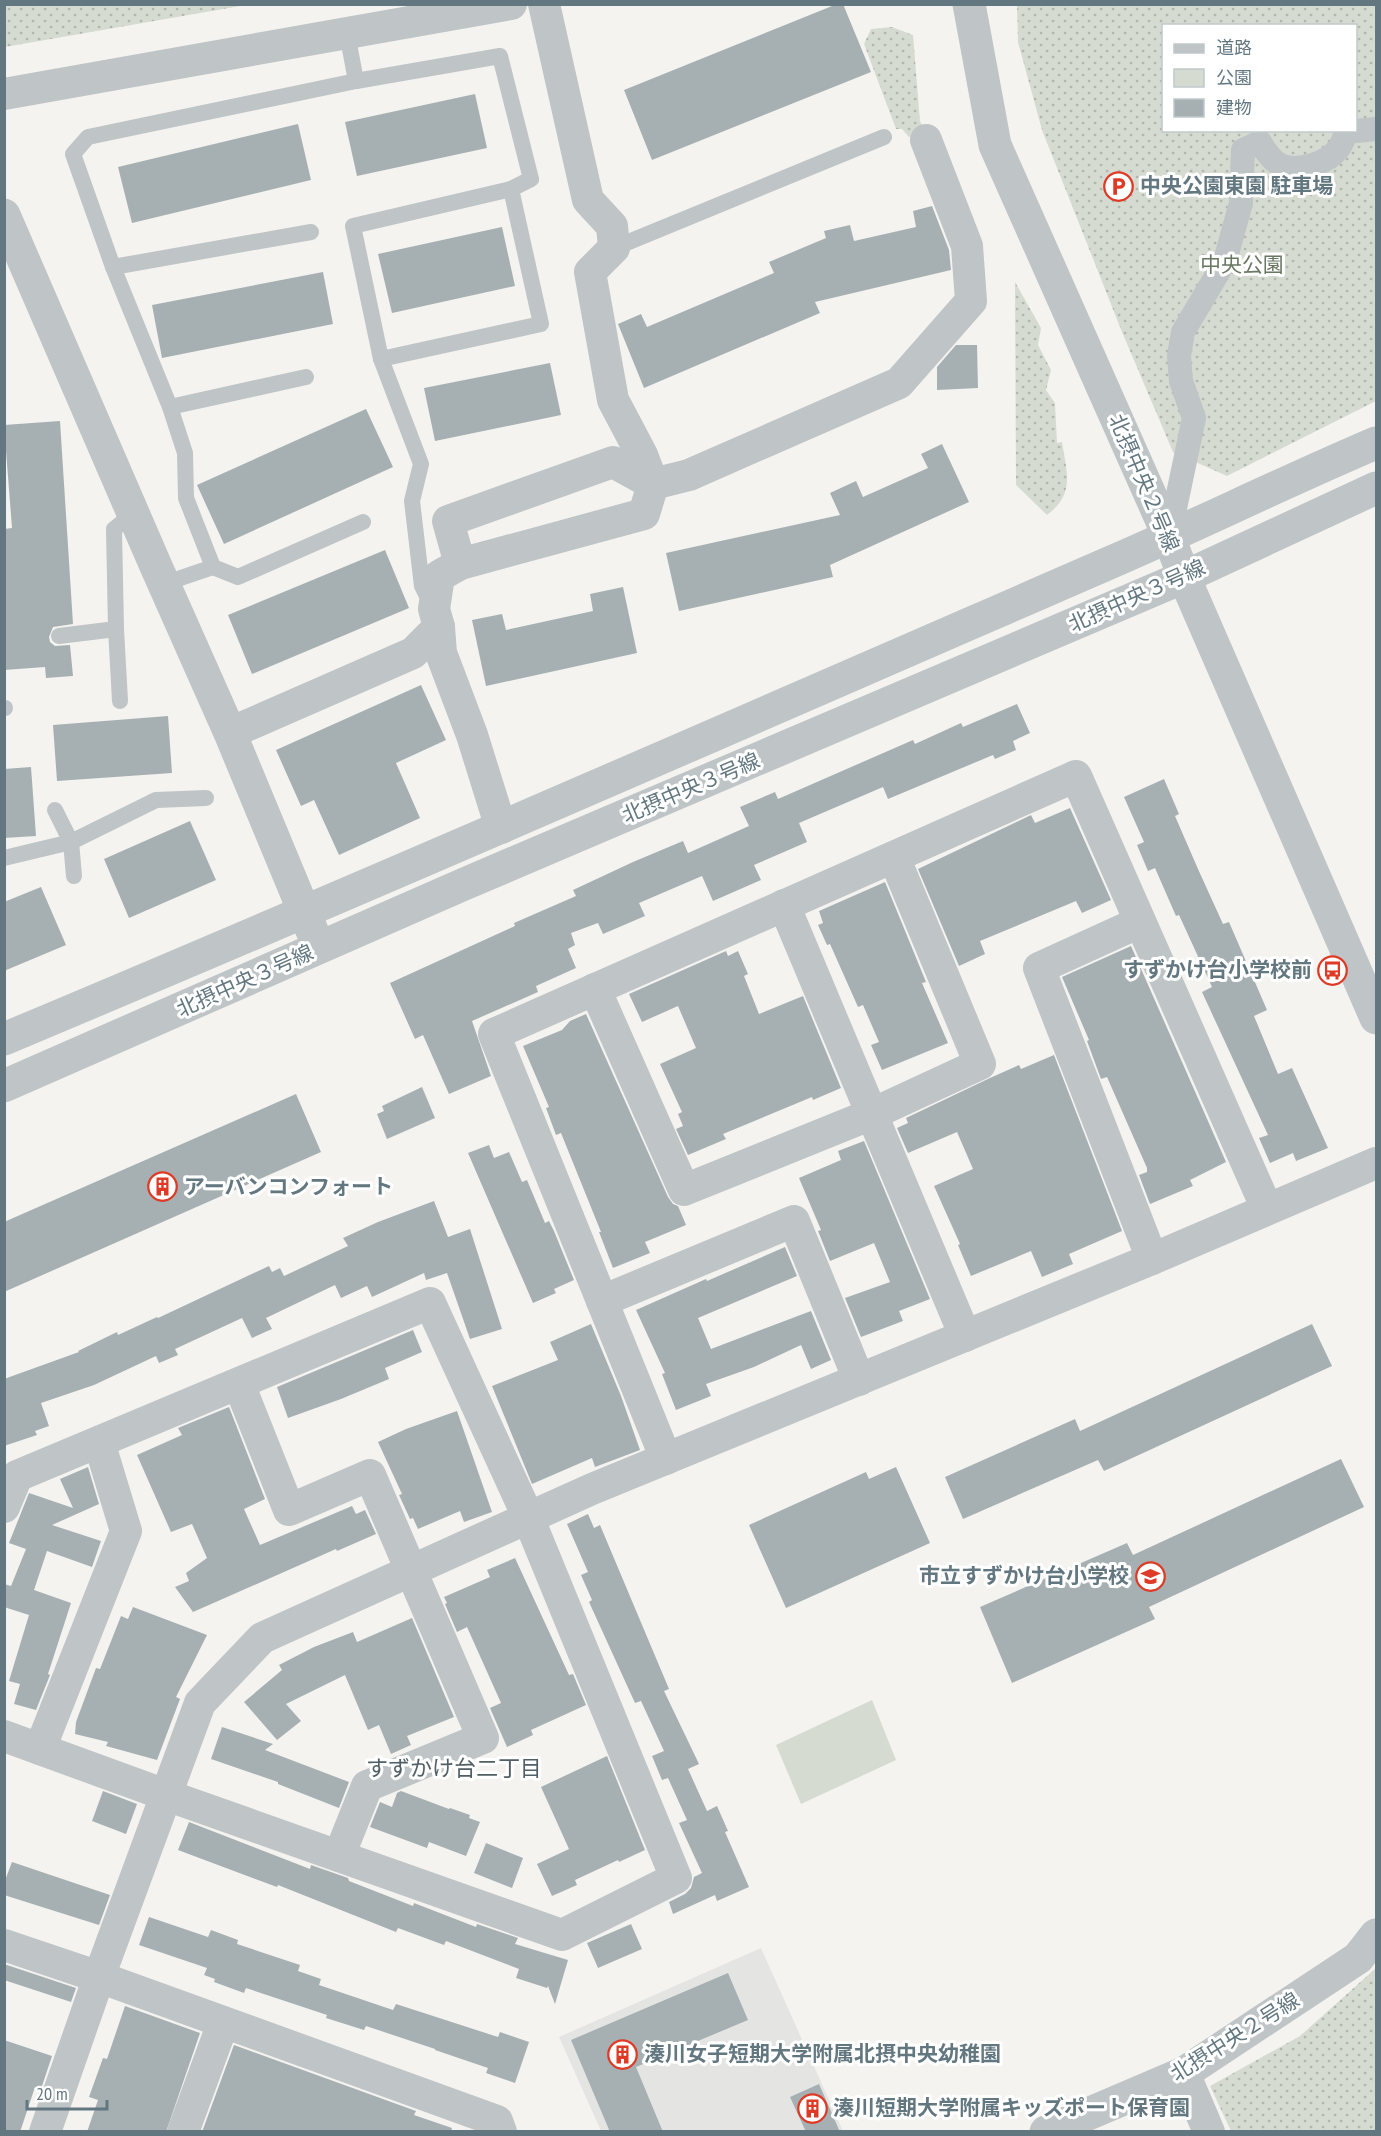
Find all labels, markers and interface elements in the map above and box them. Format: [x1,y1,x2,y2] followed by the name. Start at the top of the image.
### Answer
[1162,24,1357,132] legend
[1216,36,1252,59] text: 道路
[1216,66,1252,89] text: 公園
[1216,96,1252,119] text: 建物
[1103,170,1135,202] parking icon: 中央公園東園 駐車場
[1140,172,1333,199] place label: 中央公園東園 駐車場
[1200,251,1284,278] park label: 中央公園
[1103,410,1186,556] street label: 北摂中央２号線
[1064,553,1209,638] street label: 北摂中央３号線
[618,746,764,829] street label: 北摂中央３号線
[172,938,317,1023] street label: 北摂中央３号線
[1317,954,1349,986] bus stop icon: すずかけ台小学校前
[1123,956,1312,983] place label: すずかけ台小学校前
[147,1171,179,1203] building icon: アーバンコンフォート
[184,1173,393,1200] place label: アーバンコンフォート
[1134,1560,1166,1592] school or university icon: 市立すずかけ台小学校
[919,1562,1129,1589] place label: 市立すずかけ台小学校
[366,1754,542,1782] district label: すずかけ台二丁目
[1165,1986,1304,2087] street label: 北摂中央２号線
[607,2038,639,2070] building icon: 湊川女子短期大学附属北摂中央幼稚園
[644,2040,1001,2067] place label: 湊川女子短期大学附属北摂中央幼稚園
[27,2073,106,2111] scale bar
[36,2082,68,2105] text: 20 m
[796,2092,828,2124] building icon: 湊川短期大学附属キッズポート保育園
[833,2094,1190,2121] place label: 湊川短期大学附属キッズポート保育園

